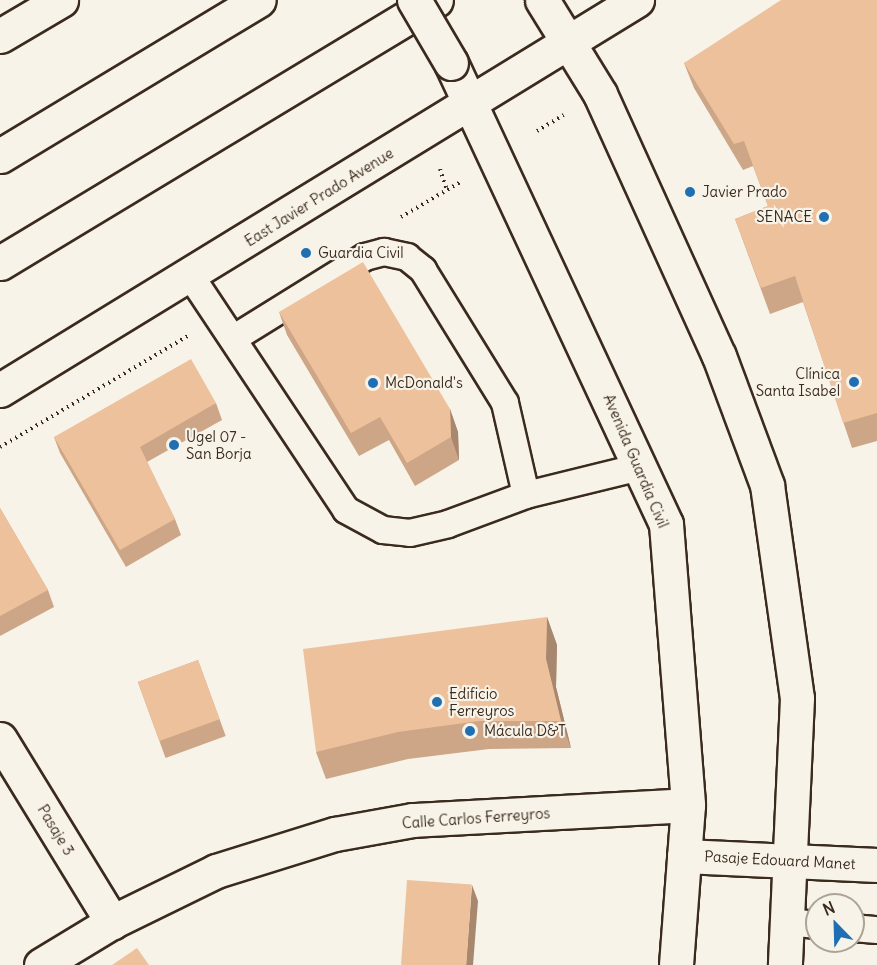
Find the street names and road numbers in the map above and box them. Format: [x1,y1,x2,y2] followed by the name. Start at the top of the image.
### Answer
[241,144,397,250] street label: East Javier Prado Avenue
[600,391,672,531] street label: Avenida Guardia Civil
[34,801,78,859] street label: Pasaje 3
[401,804,551,832] street label: Calle Carlos Ferreyros
[704,847,856,873] street label: Pasaje Edouard Manet

